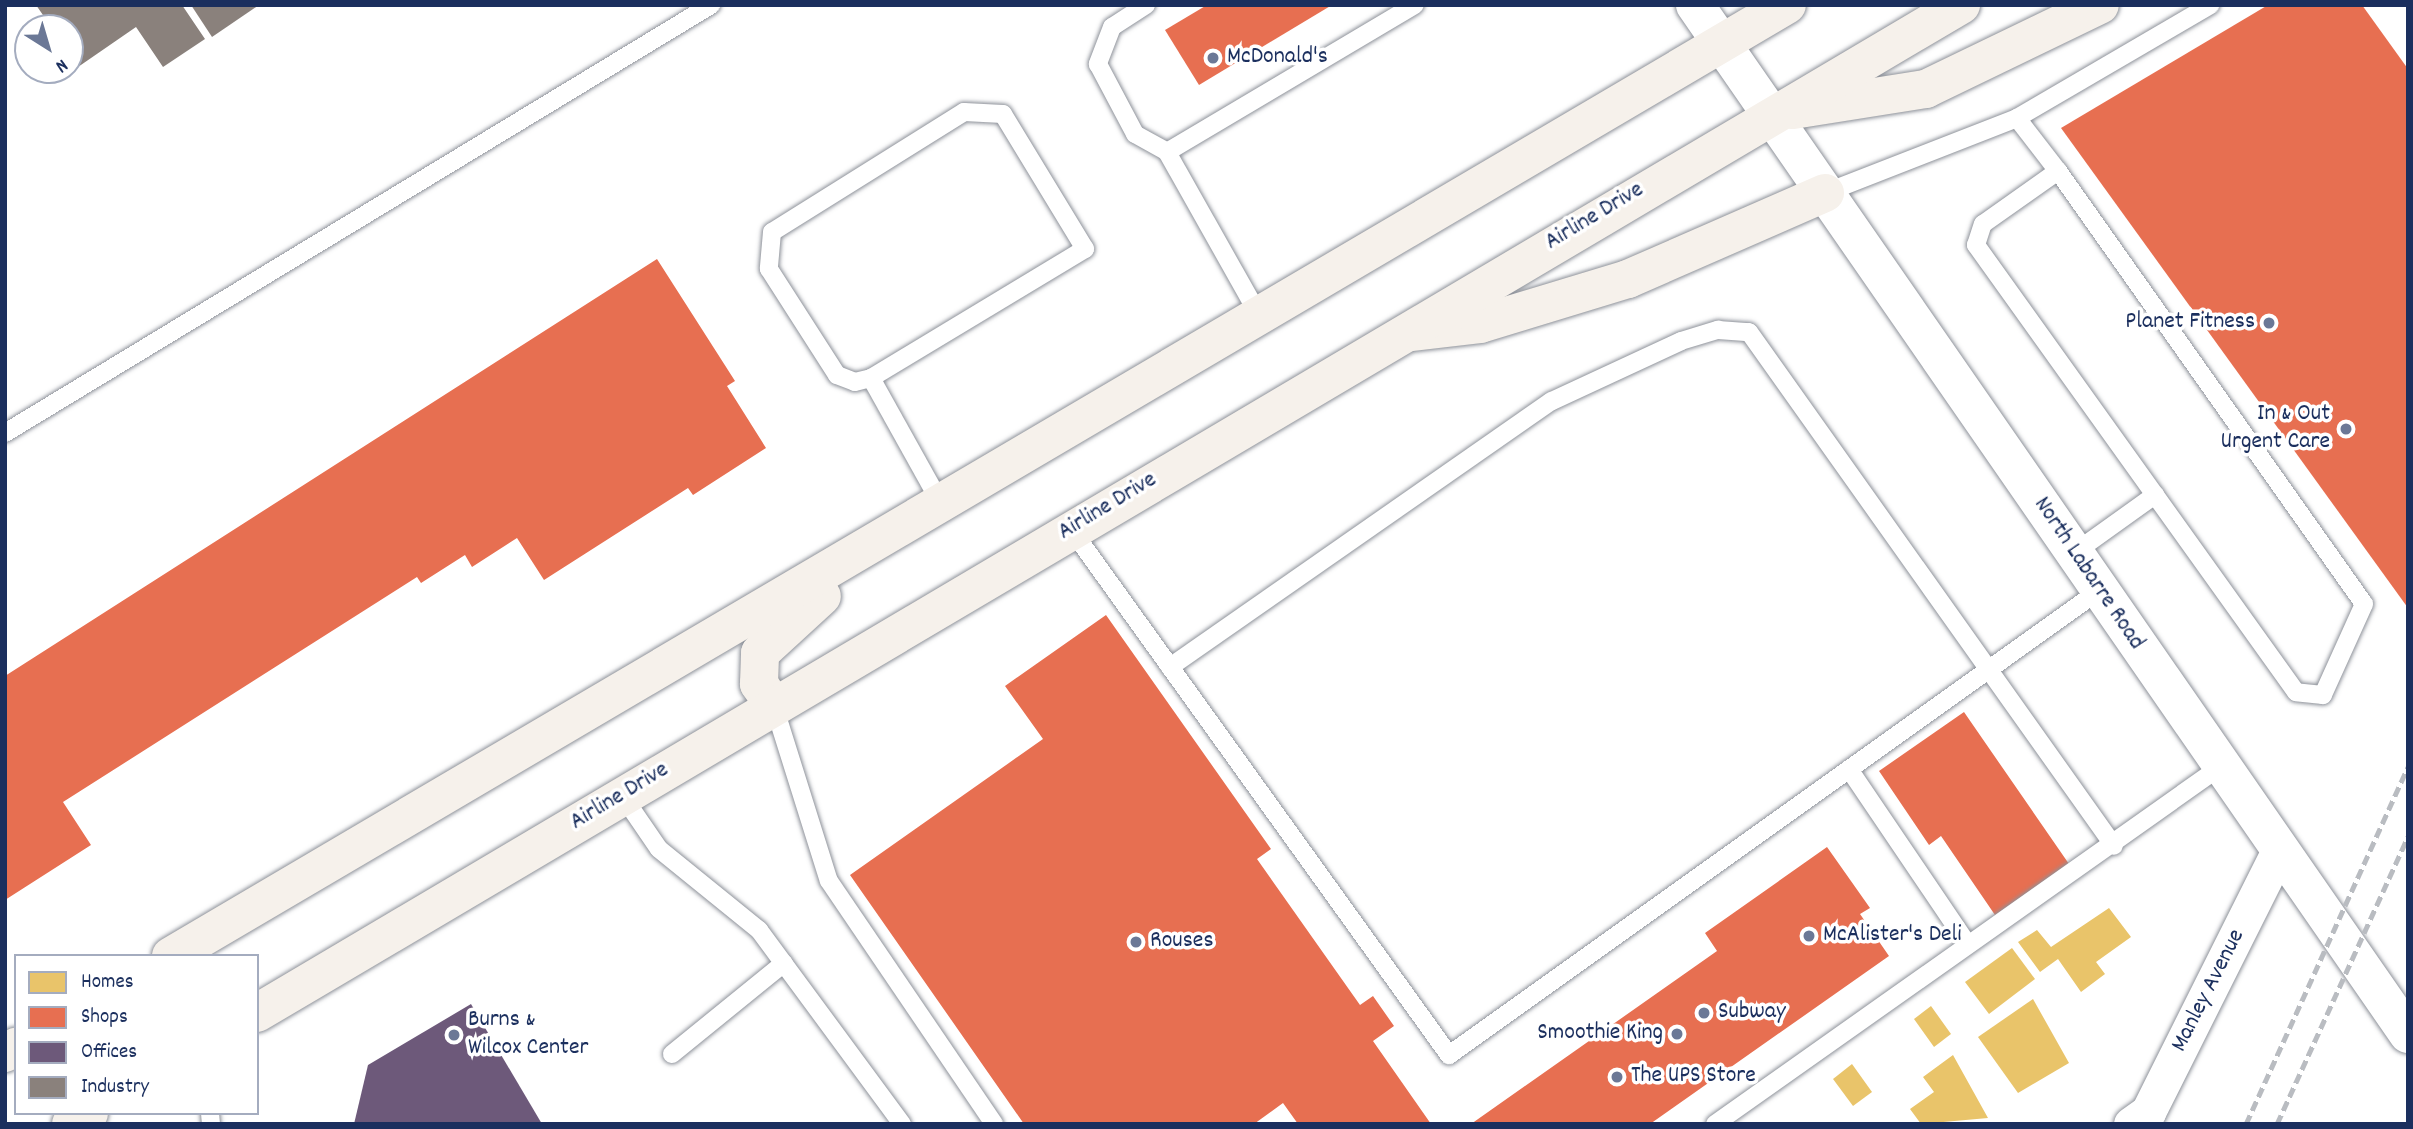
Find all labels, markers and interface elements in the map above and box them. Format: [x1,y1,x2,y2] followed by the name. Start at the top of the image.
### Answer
[14,14,84,84] north arrow
[1227,44,1328,72] place label: McDonald's
[1205,50,1221,66] marker: McDonald's
[49,51,73,78] text: N
[1540,176,1650,258] street label: Airline Drive
[2125,309,2255,337] place label: Planet Fitness
[2261,315,2277,331] marker: Planet Fitness
[2220,401,2330,457] place label: In & Out Urgent Care
[2336,419,2356,439] marker: In & Out Urgent Care
[1053,466,1163,548] street label: Airline Drive
[2026,492,2150,656] street label: North Labarre Road
[565,756,675,838] street label: Airline Drive
[1823,922,1962,950] place label: McAlister's Deli
[2166,925,2252,1057] street label: Manley Avenue
[1150,928,1213,956] place label: Rouses
[1801,928,1817,944] marker: McAlister's Deli
[1128,934,1144,950] marker: Rouses
[14,954,259,1115] legend
[81,968,134,998] text: Homes
[1718,999,1786,1027] place label: Subway
[81,1003,128,1033] text: Shops
[1696,1005,1712,1021] marker: Subway
[468,1007,588,1063] place label: Burns & Wilcox Center
[1537,1020,1663,1048] place label: Smoothie King
[1669,1026,1685,1042] marker: Smoothie King
[446,1027,462,1043] marker: Burns & Wilcox Center
[81,1038,137,1068] text: Offices
[1631,1063,1756,1091] place label: The UPS Store
[1609,1069,1625,1085] marker: The UPS Store
[81,1073,149,1103] text: Industry

